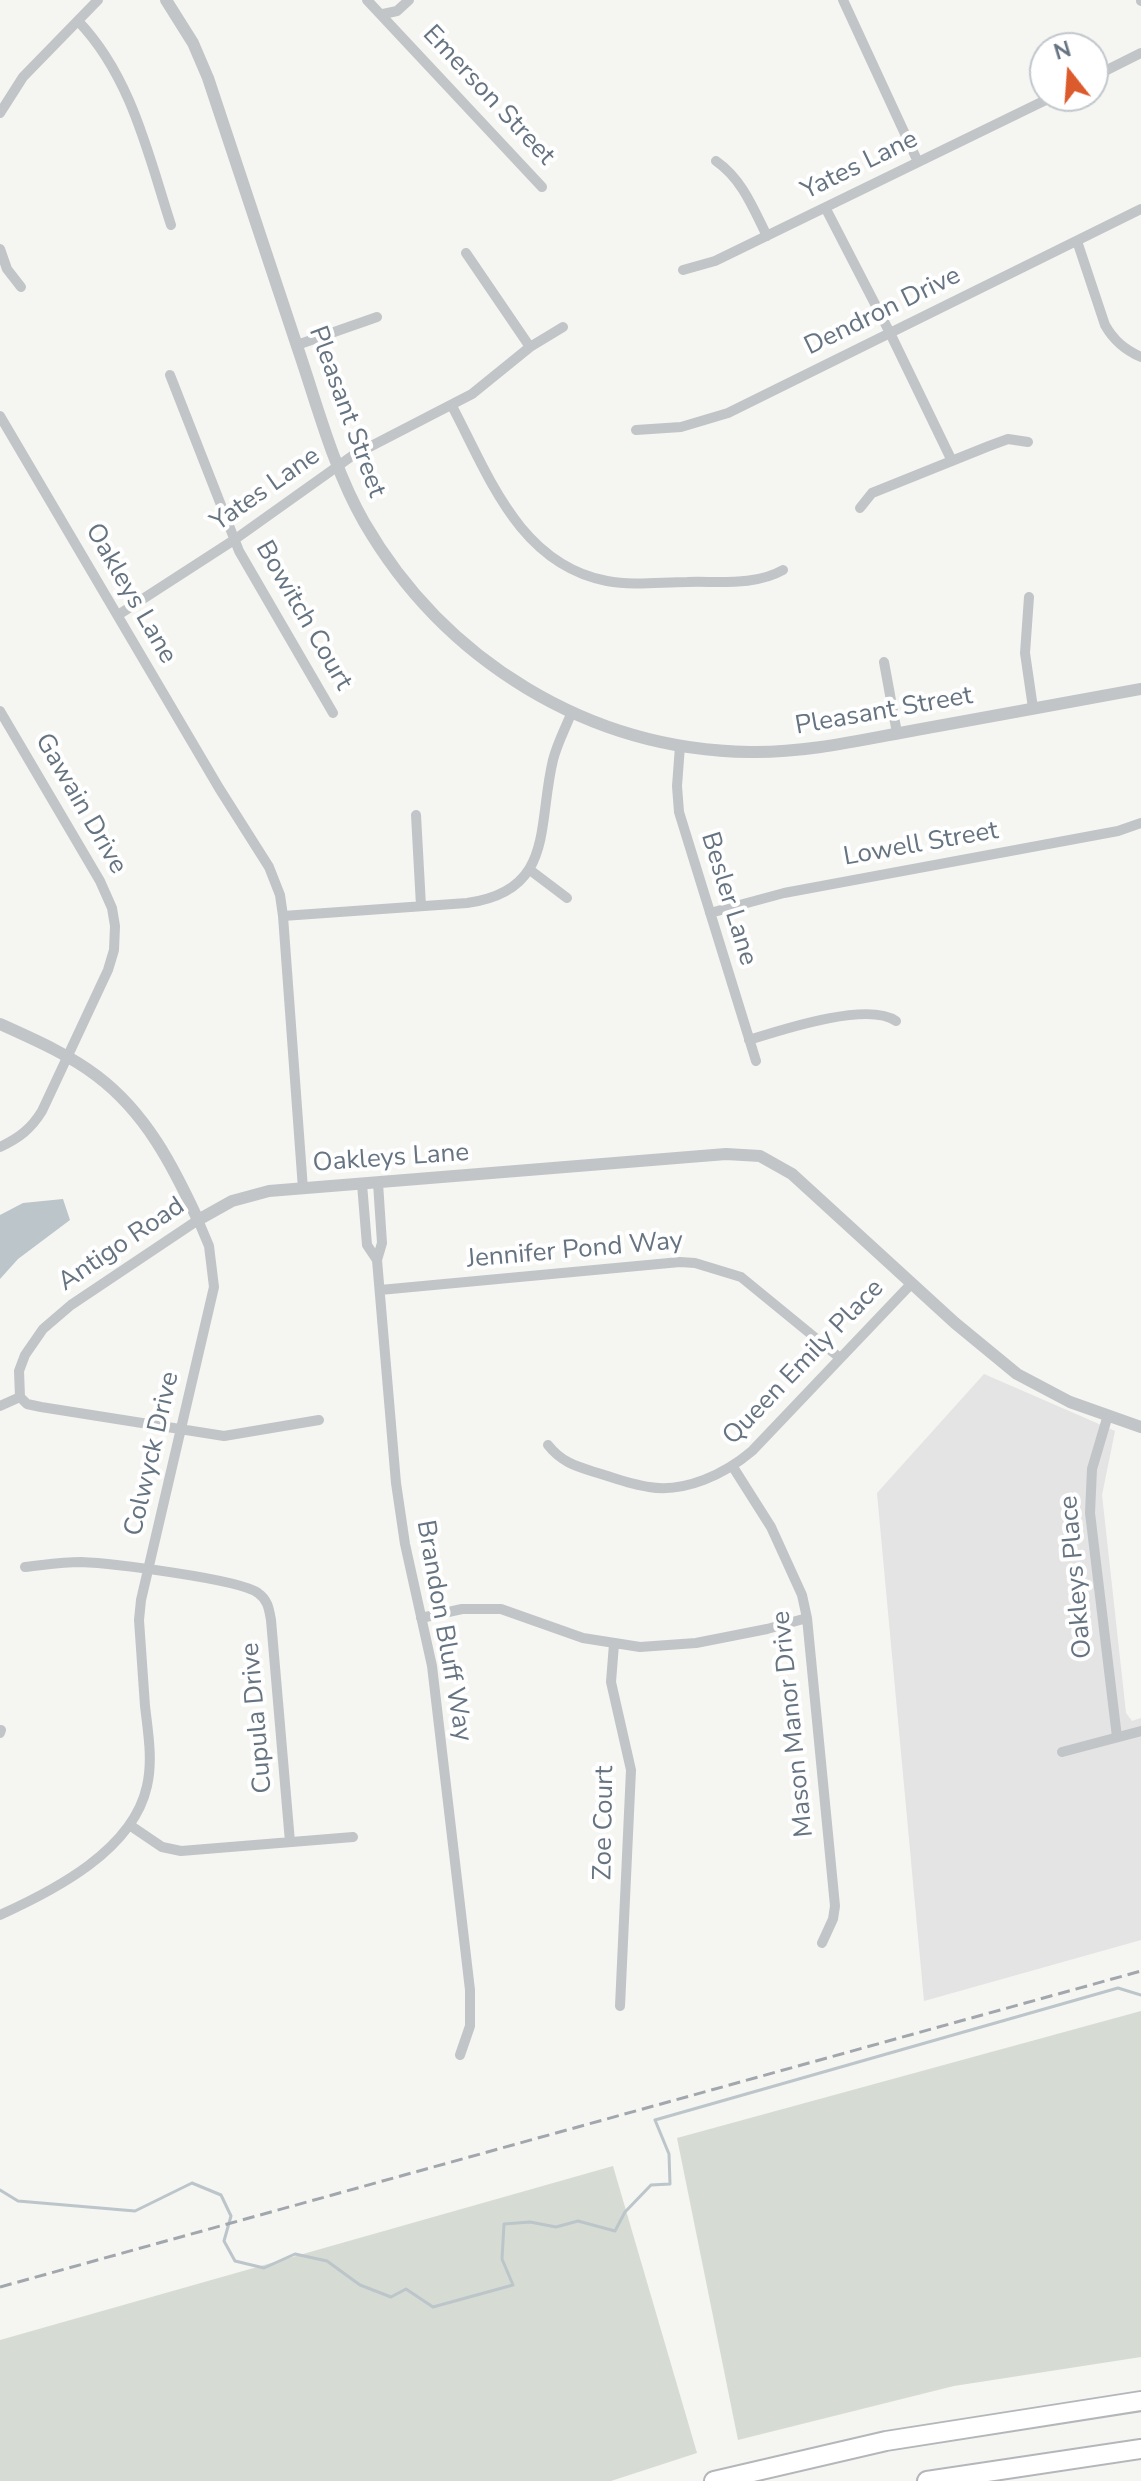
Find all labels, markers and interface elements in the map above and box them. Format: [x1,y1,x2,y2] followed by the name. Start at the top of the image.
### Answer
[415,20,561,172] street label: Emerson Street
[1029,32,1109,112] north arrow
[1050,34,1075,68] text: N
[797,124,923,208] street label: Yates Lane
[800,261,966,363] street label: Dendron Drive
[301,322,391,502] street label: Pleasant Street
[206,441,326,539] street label: Yates Lane
[77,518,183,670] street label: Oakleys Lane
[248,536,358,696] street label: Bowitch Court
[793,681,975,743] street label: Pleasant Street
[27,728,133,880] street label: Gawain Drive
[841,816,1001,874] street label: Lowell Street
[693,829,763,969] street label: Besler Lane
[312,1138,470,1180] street label: Oakleys Lane
[53,1191,191,1299] street label: Antigo Road
[466,1226,684,1276] street label: Jennifer Pond Way
[717,1274,891,1452] street label: Queen Emily Place
[119,1369,187,1539] street label: Colwyck Drive
[1054,1494,1100,1660] street label: Oakleys Place
[408,1518,478,1744] street label: Brandon Bluff Way
[767,1609,821,1839] street label: Mason Manor Drive
[236,1641,280,1795] street label: Cupula Drive
[588,1765,622,1881] street label: Zoe Court

